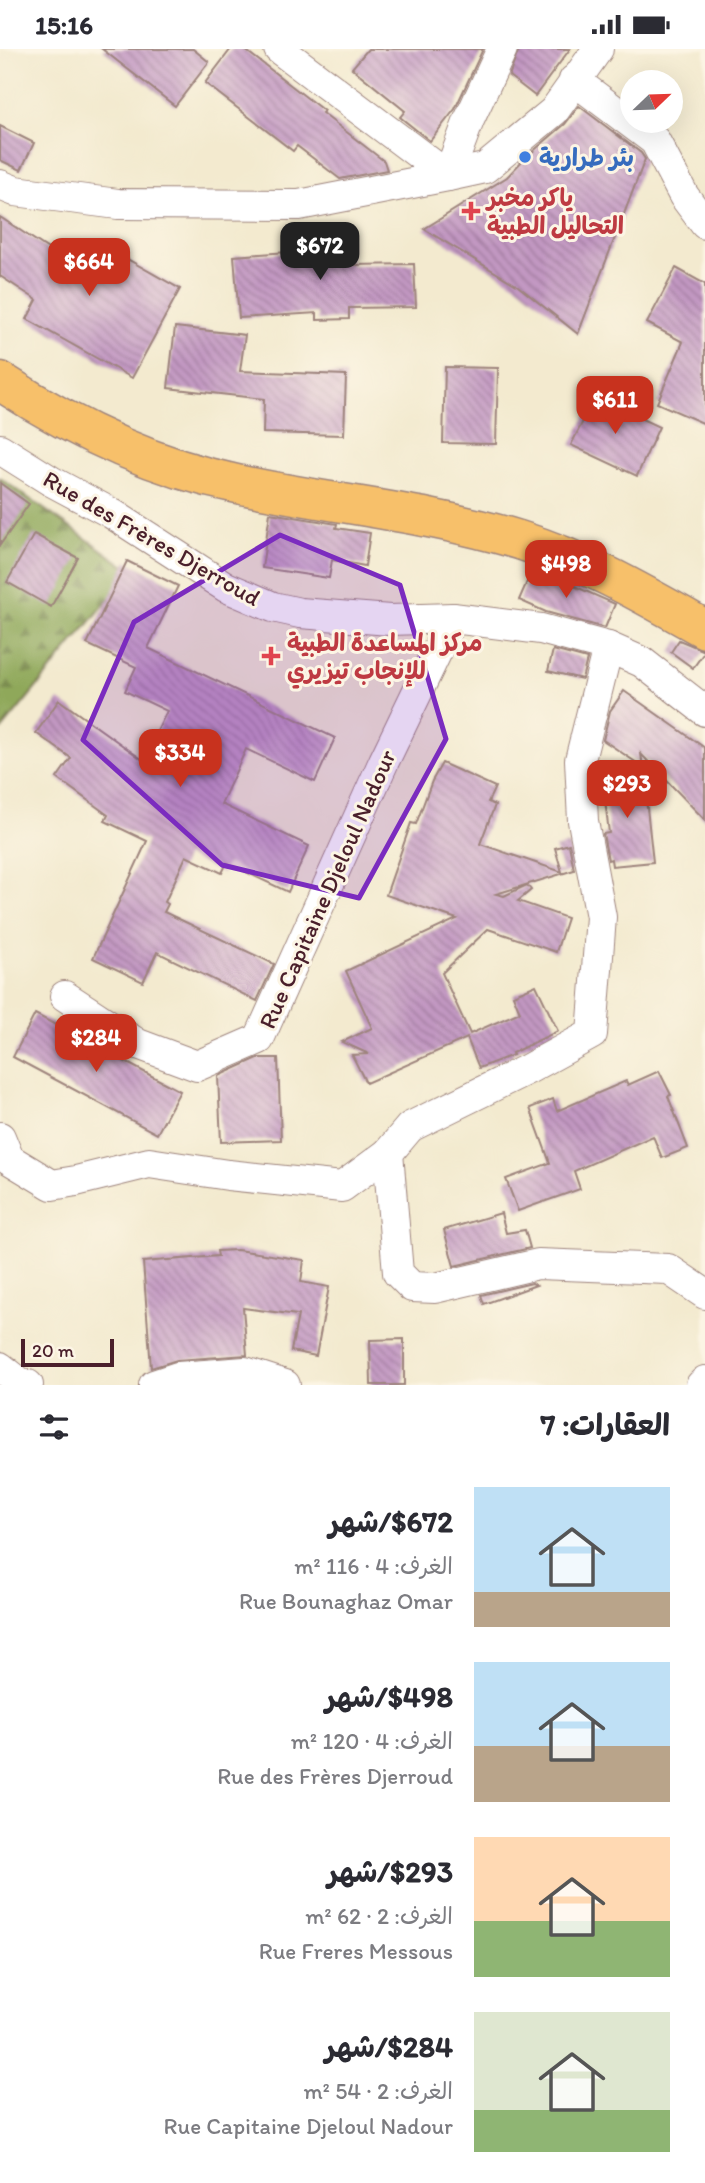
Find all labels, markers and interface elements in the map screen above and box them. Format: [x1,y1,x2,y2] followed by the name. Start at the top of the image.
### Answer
[35,9,93,41] text: 15:16
[620,70,682,133] north arrow
[620,70,683,133] map controls
[539,143,634,172] place label: بئر طرارية
[517,149,533,165] marker: بئر طرارية
[485,183,624,240] place label: ياكر مخبر التحاليل الطبية
[461,201,481,221] marker: ياكر مخبر التحاليل الطبية
[279,223,361,282] pin: $672
[296,231,344,259] text: $672
[48,239,130,298] pin: $664
[64,247,114,275] text: $664
[574,377,656,436] pin: $611
[592,385,638,413] text: $611
[38,464,266,612] street label: Rue des Frères Djerroud
[525,540,607,600] pin: $498
[541,549,591,577] text: $498
[287,628,482,689] place label: مركز المساعدة الطبية للإنجاب تيزيري
[261,646,281,666] marker: مركز المساعدة الطبية للإنجاب تيزيري
[139,729,221,789] pin: $334
[155,738,205,766] text: $334
[252,745,402,1033] street label: Rue Capitaine Djeloul Nadour
[586,761,668,820] pin: $293
[603,769,651,797] text: $293
[55,1014,137,1074] pin: $284
[71,1023,121,1051] text: $284
[21,1336,114,1368] scale bar
[32,1339,74,1362] text: 20 m
[541,1406,670,1443] text: العقارات: 7
[35,1408,73,1446] icon: filters
[329,1503,453,1540] text: $672/شهر
[530,1515,614,1599] icon: home
[294,1552,453,1580] text: الغرف: 4 · 116 m²
[239,1587,453,1615] text: Rue Bounaghaz Omar
[325,1678,453,1715] text: $498/شهر
[530,1690,614,1774] icon: home
[291,1727,453,1755] text: الغرف: 4 · 120 m²
[217,1762,453,1790] text: Rue des Frères Djerroud
[327,1853,453,1890] text: $293/شهر
[530,1865,614,1949] icon: home
[305,1902,453,1930] text: الغرف: 2 · 62 m²
[259,1937,453,1965] text: Rue Freres Messous
[325,2028,453,2065] text: $284/شهر
[530,2040,614,2124] icon: home
[304,2077,453,2105] text: الغرف: 2 · 54 m²
[164,2112,453,2140] text: Rue Capitaine Djeloul Nadour

